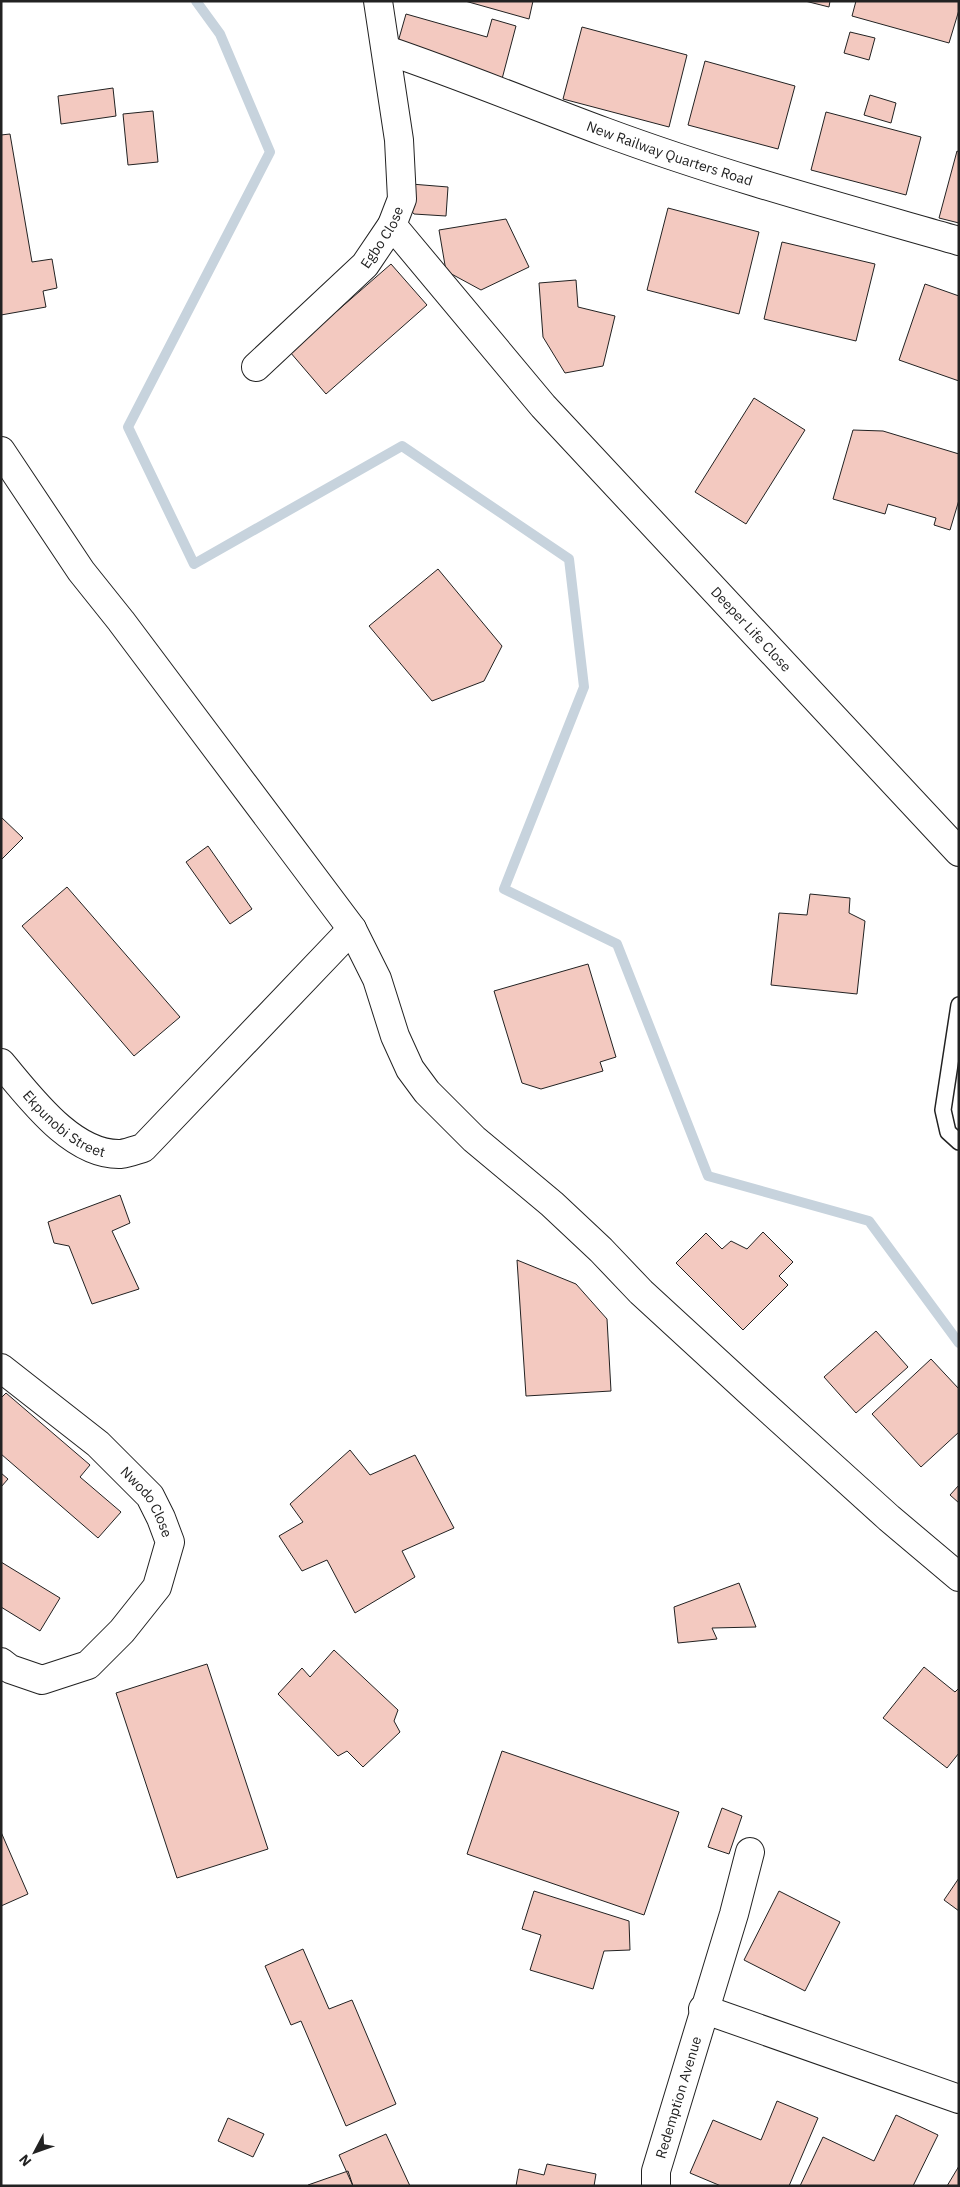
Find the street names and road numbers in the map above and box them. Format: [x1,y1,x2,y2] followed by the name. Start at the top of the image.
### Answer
[584,117,755,190] street label: New Railway Quarters Road
[356,203,407,272] street label: Egbo Close
[707,583,796,676] street label: Deeper Life Close
[19,1087,107,1161] street label: Ekpunobi Street
[117,1463,177,1540] street label: Nwodo Close
[651,2034,705,2161] street label: Redemption Avenue

